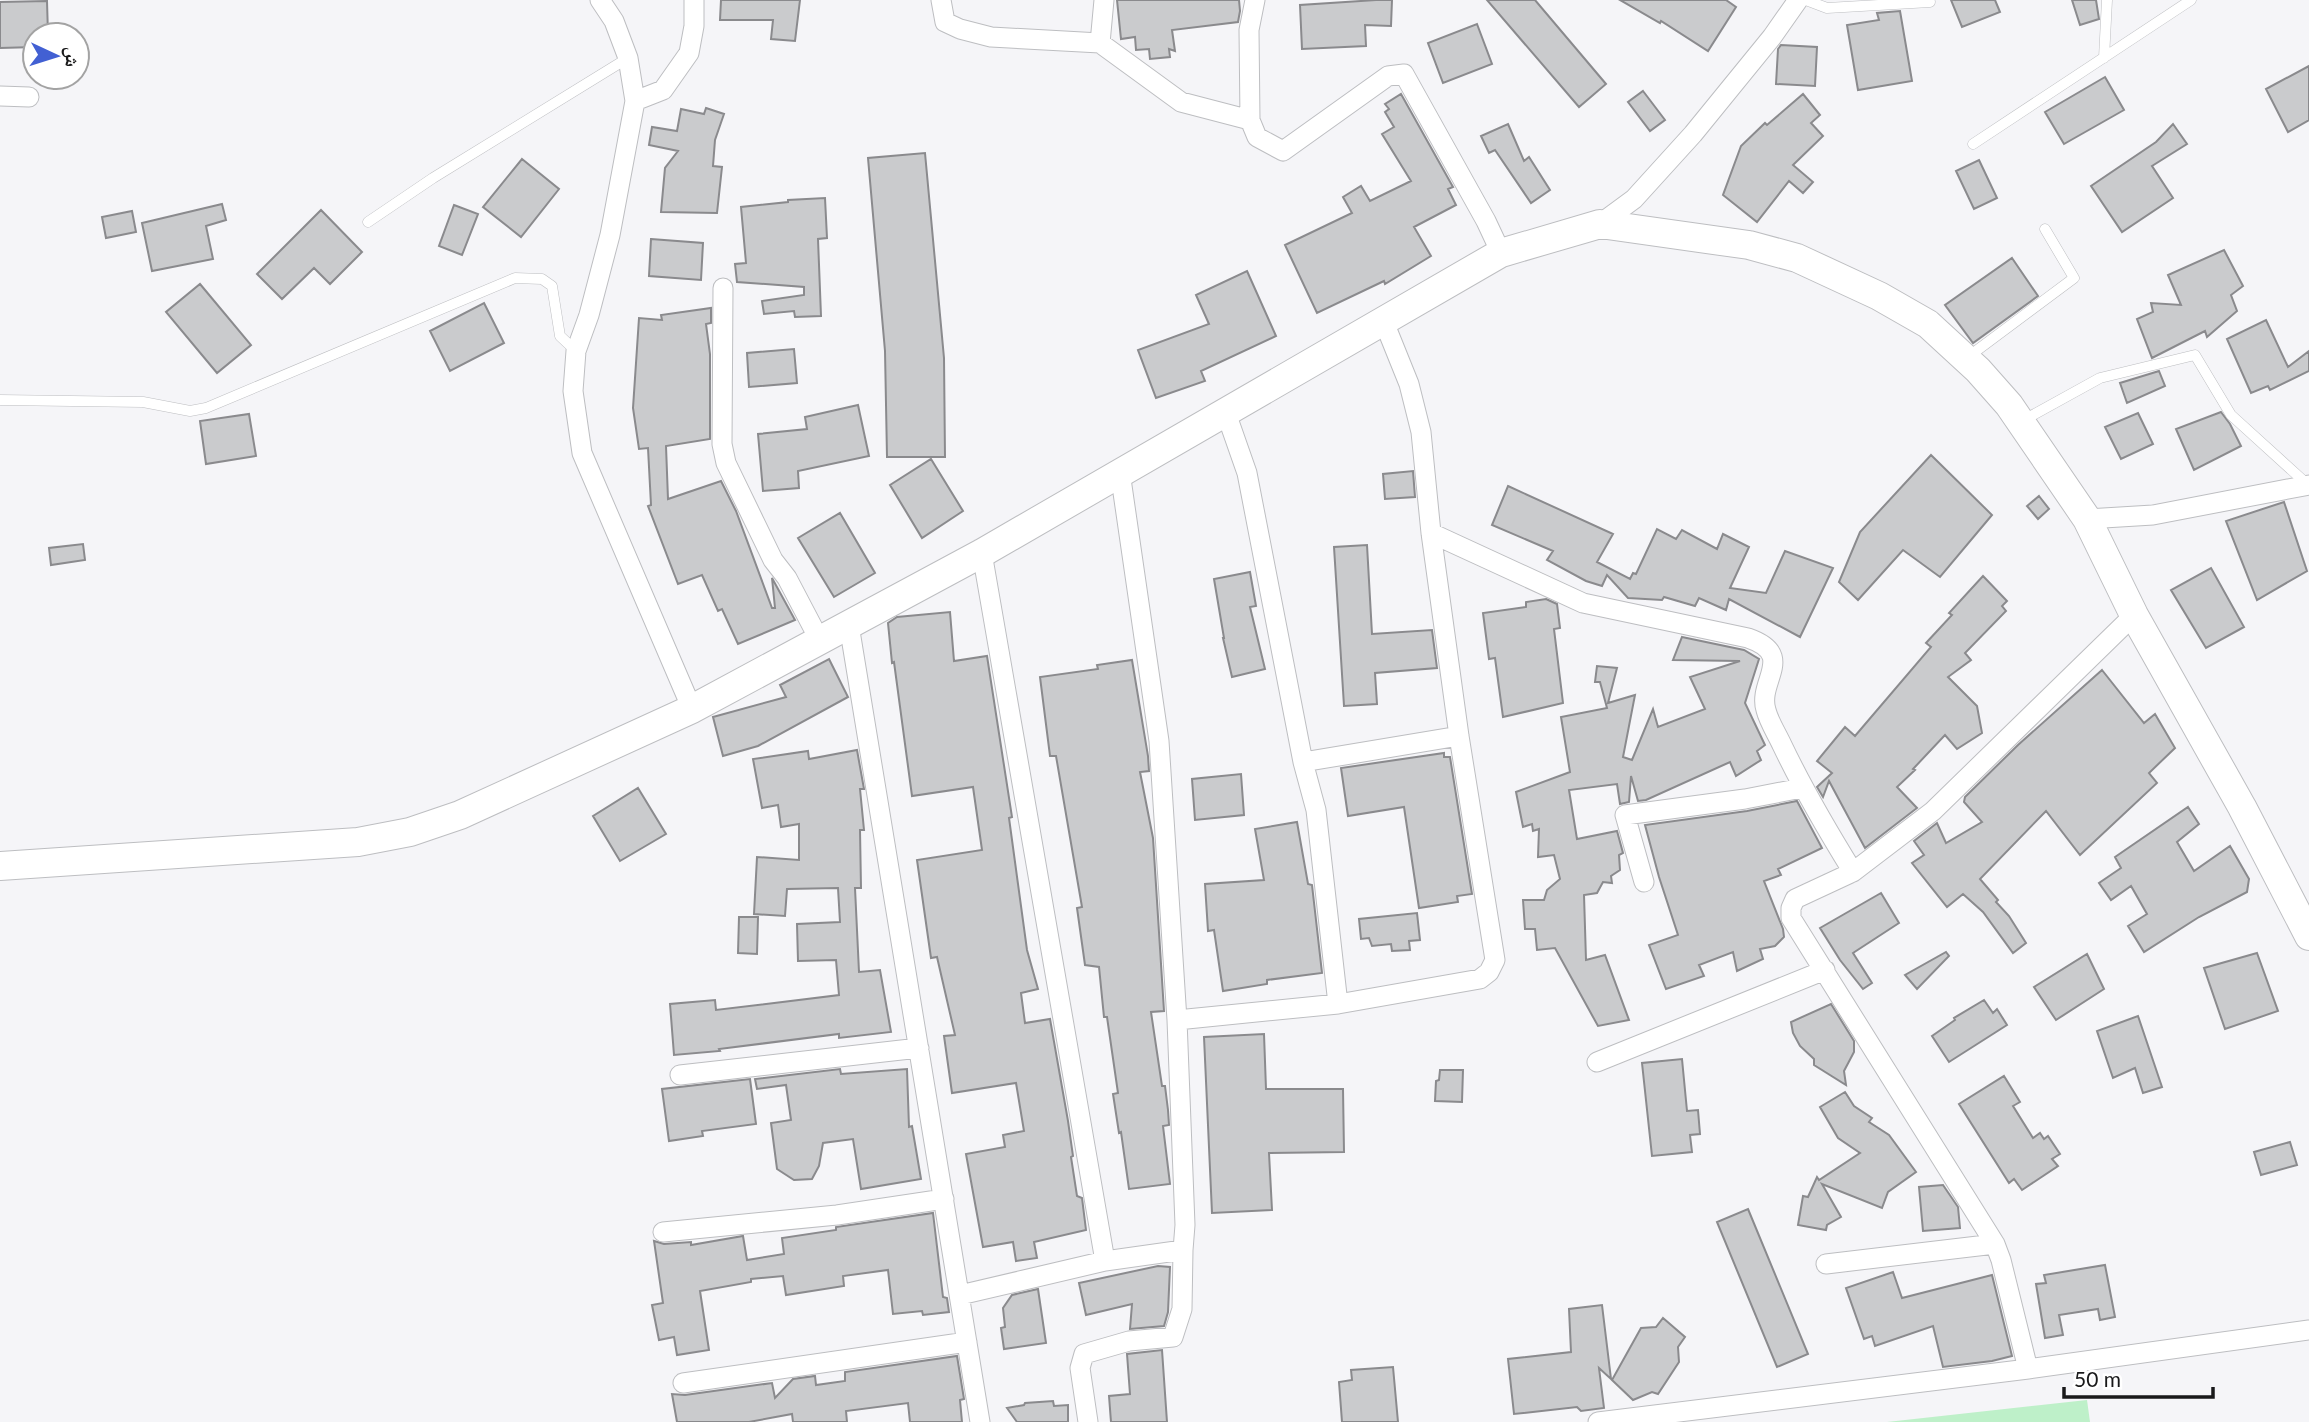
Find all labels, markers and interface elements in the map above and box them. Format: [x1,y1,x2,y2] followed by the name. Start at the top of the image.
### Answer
[21,21,91,91] north arrow
[60,46,86,68] text: ش
[2064,1356,2213,1400] scale bar
[2074,1366,2121,1391] text: 50 m

